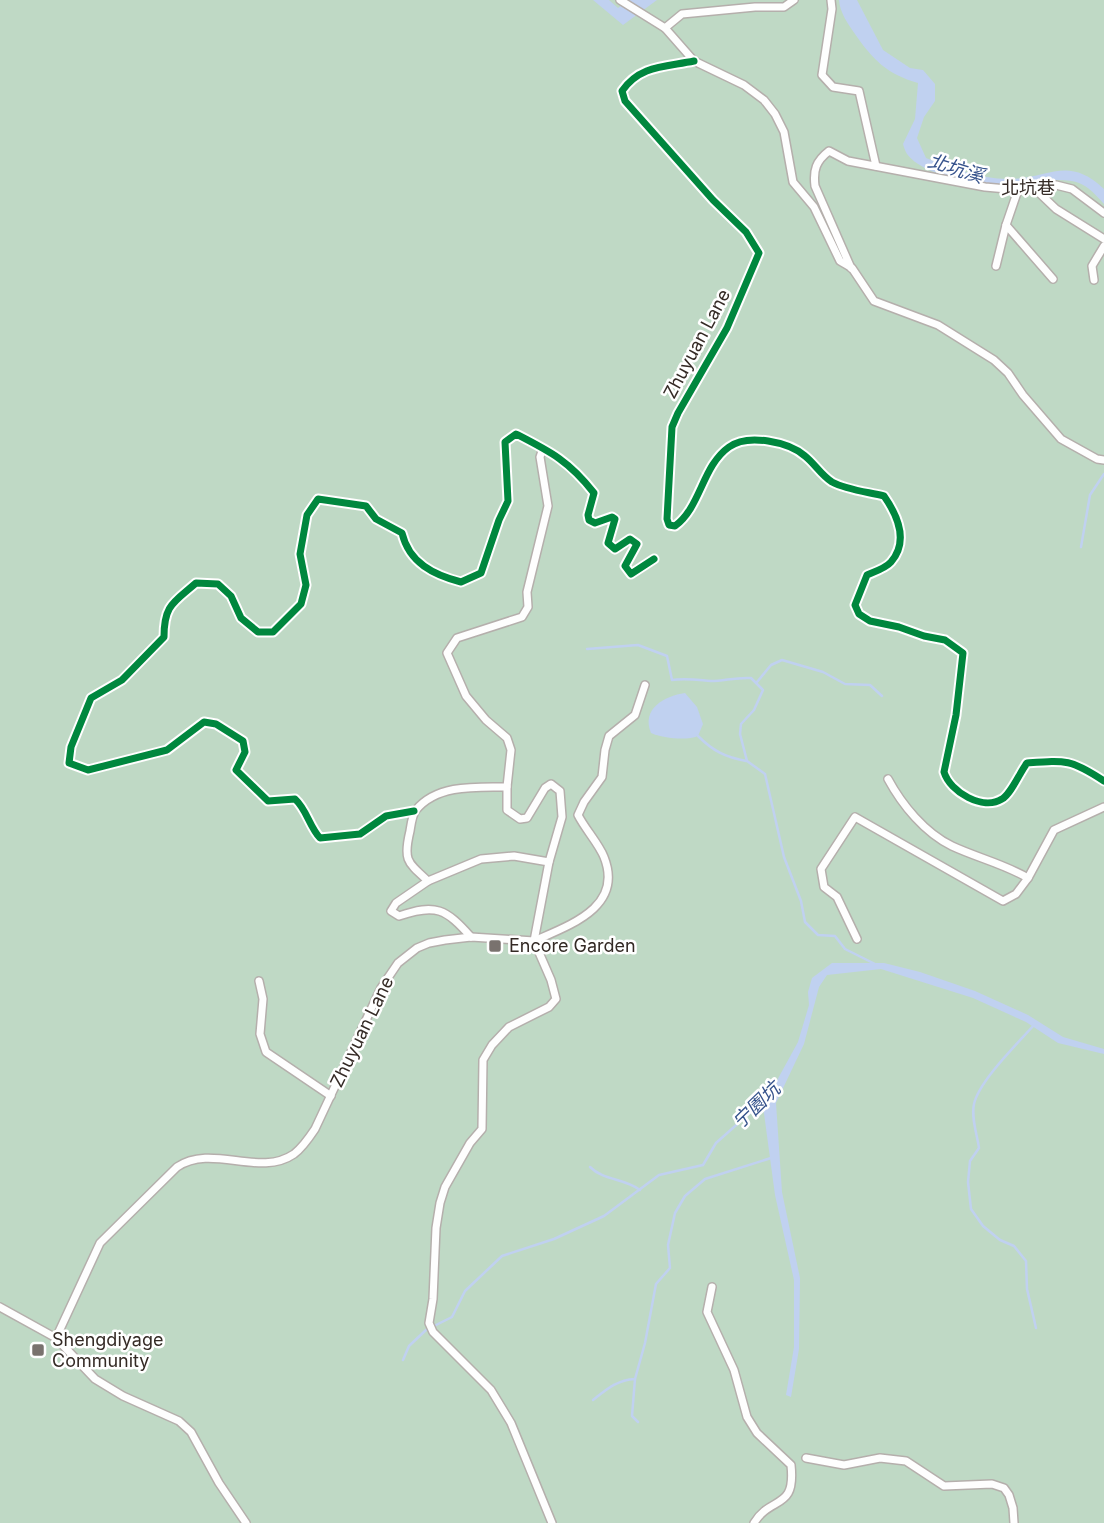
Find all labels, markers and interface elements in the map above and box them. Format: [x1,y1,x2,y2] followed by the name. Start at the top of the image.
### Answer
[925,149,989,189] water label: 北坑溪
[1001,177,1055,198] street label: 北坑巷
[659,286,734,402] street label: Zhuyuan Lane
[509,935,636,956] place label: Encore Garden
[487,938,503,954] marker: Encore Garden
[326,973,397,1091] street label: Zhuyuan Lane
[728,1075,787,1133] water label: 宁園坑
[52,1329,163,1371] place label: Shengdiyage Community
[30,1342,46,1358] marker: Shengdiyage Community

